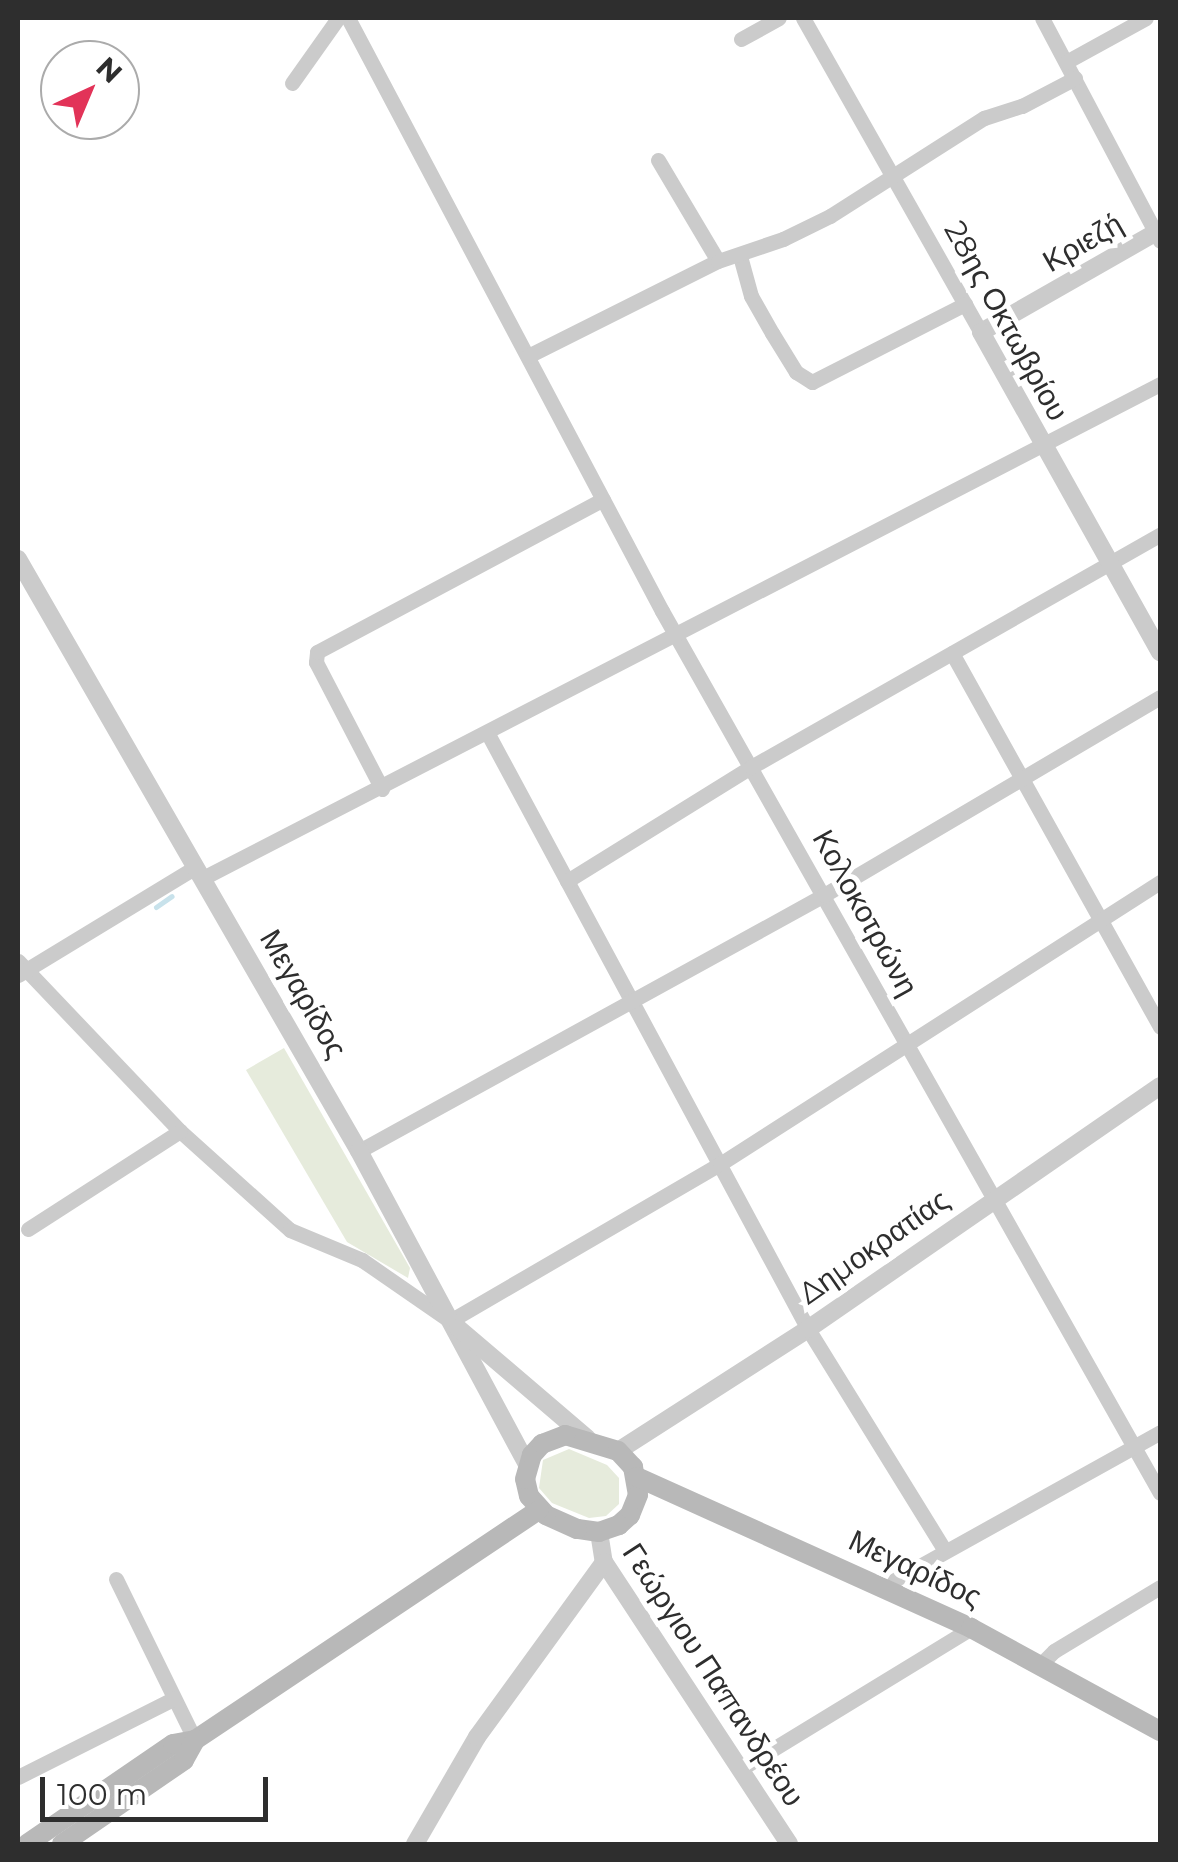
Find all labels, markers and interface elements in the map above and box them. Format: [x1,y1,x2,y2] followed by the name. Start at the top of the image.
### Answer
[40,40,140,140] north arrow
[90,50,129,90] text: N
[1037,206,1129,280] street label: Κριεζή
[936,215,1076,427] street label: 28ης Οκτωβρίου
[805,824,925,1002] street label: Κολοκοτρώνη
[252,923,354,1065] street label: Μεγαρίδος
[792,1182,956,1312] street label: Δημοκρατίας
[843,1523,987,1615] street label: Μεγαρίδος
[615,1537,811,1813] street label: Γεώργιου Παπανδρέου
[45,1757,272,1819] scale bar
[57,1776,147,1813] text: 100 m

